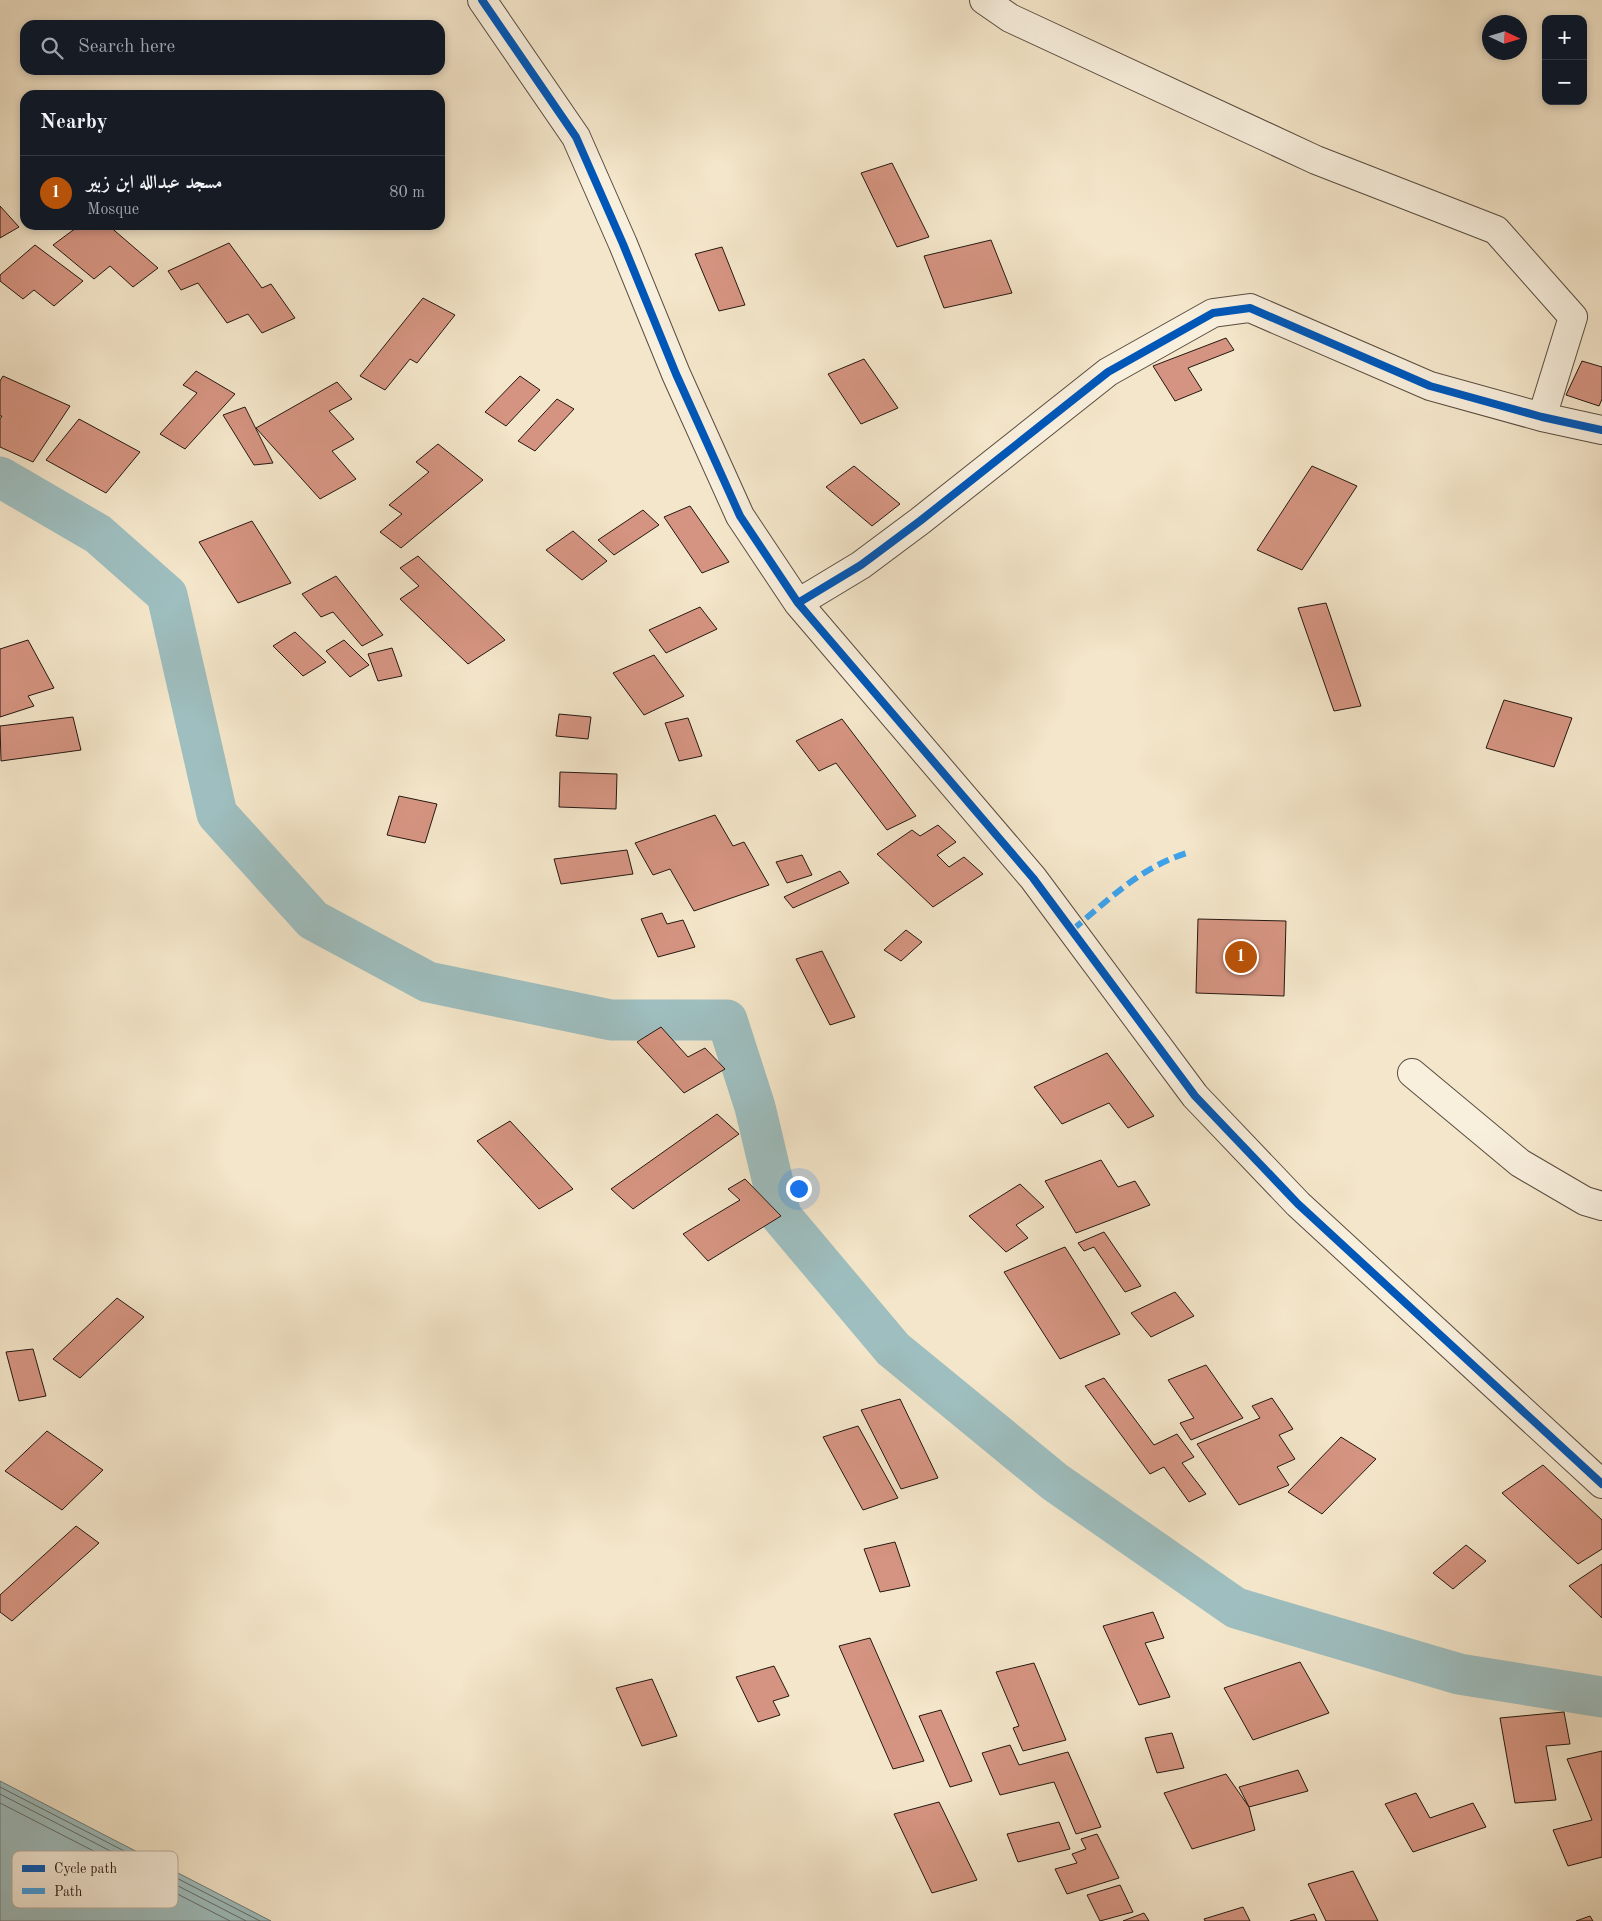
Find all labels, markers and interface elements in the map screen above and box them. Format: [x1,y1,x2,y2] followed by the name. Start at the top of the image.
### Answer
[1482,15,1527,60] north arrow
[1542,15,1587,105] map controls
[1542,15,1587,60] button: +
[20,20,445,75] search box
[38,34,66,62] icon: search
[78,38,175,57] text: Search here
[1542,60,1587,105] button: −
[40,112,108,133] text: Nearby
[87,174,223,193] text: مسجد عبدالله ابن زبیر
[51,185,61,201] text: 1
[389,185,425,201] text: 80 m
[87,202,139,218] text: Mosque
[1225,938,1257,976] pin: 1
[786,1176,812,1202] your location
[12,1851,178,1908] legend
[54,1862,117,1876] text: Cycle path
[54,1885,83,1899] text: Path

